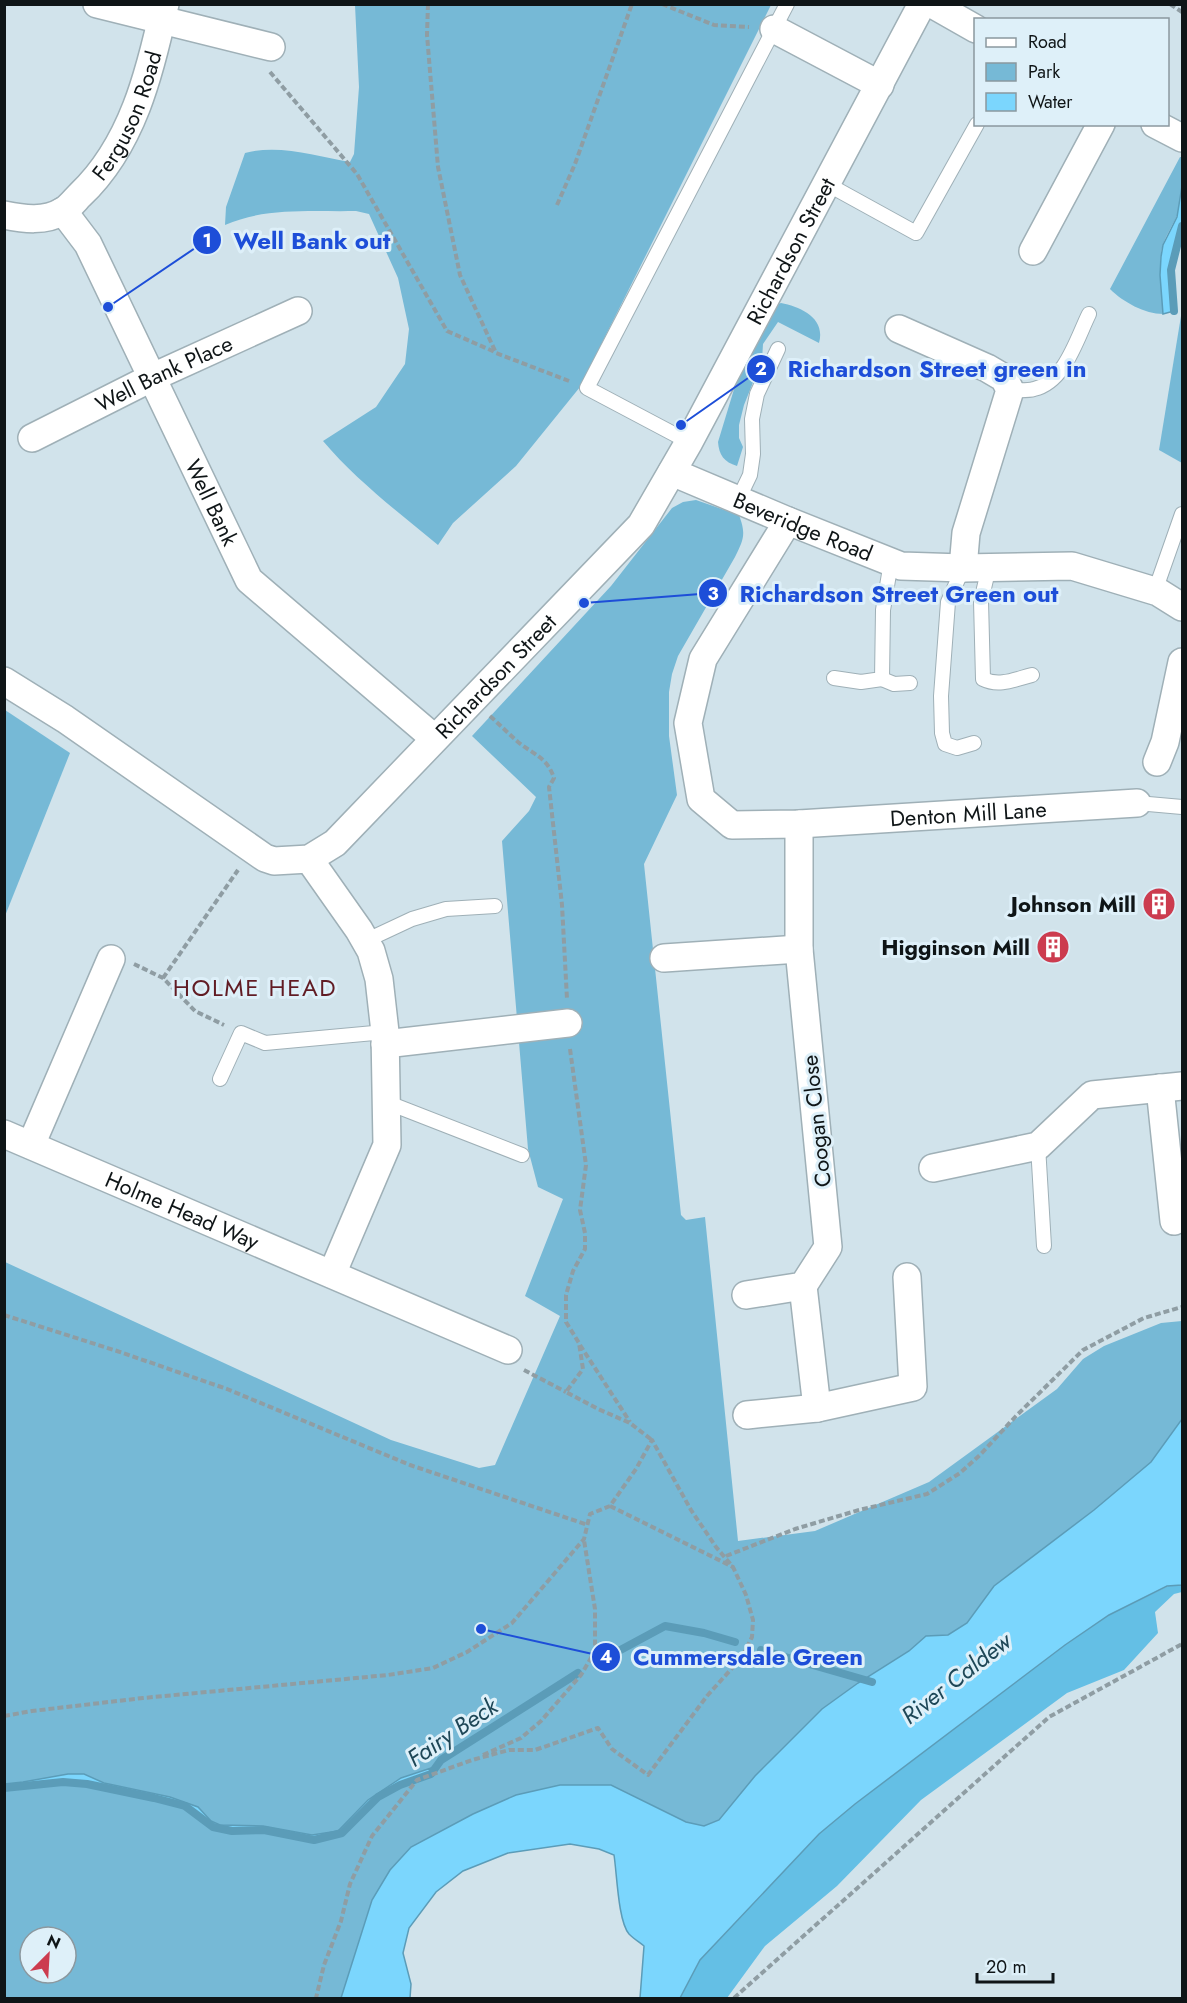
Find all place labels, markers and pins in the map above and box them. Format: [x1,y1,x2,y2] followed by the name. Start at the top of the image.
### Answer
[192,219,403,261] callout: Well Bank out
[746,348,1099,390] callout: Richardson Street green in
[698,572,1071,614] callout: Richardson Street Green out
[1141,886,1177,922] building icon: Johnson Mill
[1007,888,1136,920] place label: Johnson Mill
[1035,929,1071,965] building icon: Higginson Mill
[881,931,1030,963] place label: Higginson Mill
[591,1636,875,1678] callout: Cummersdale Green

